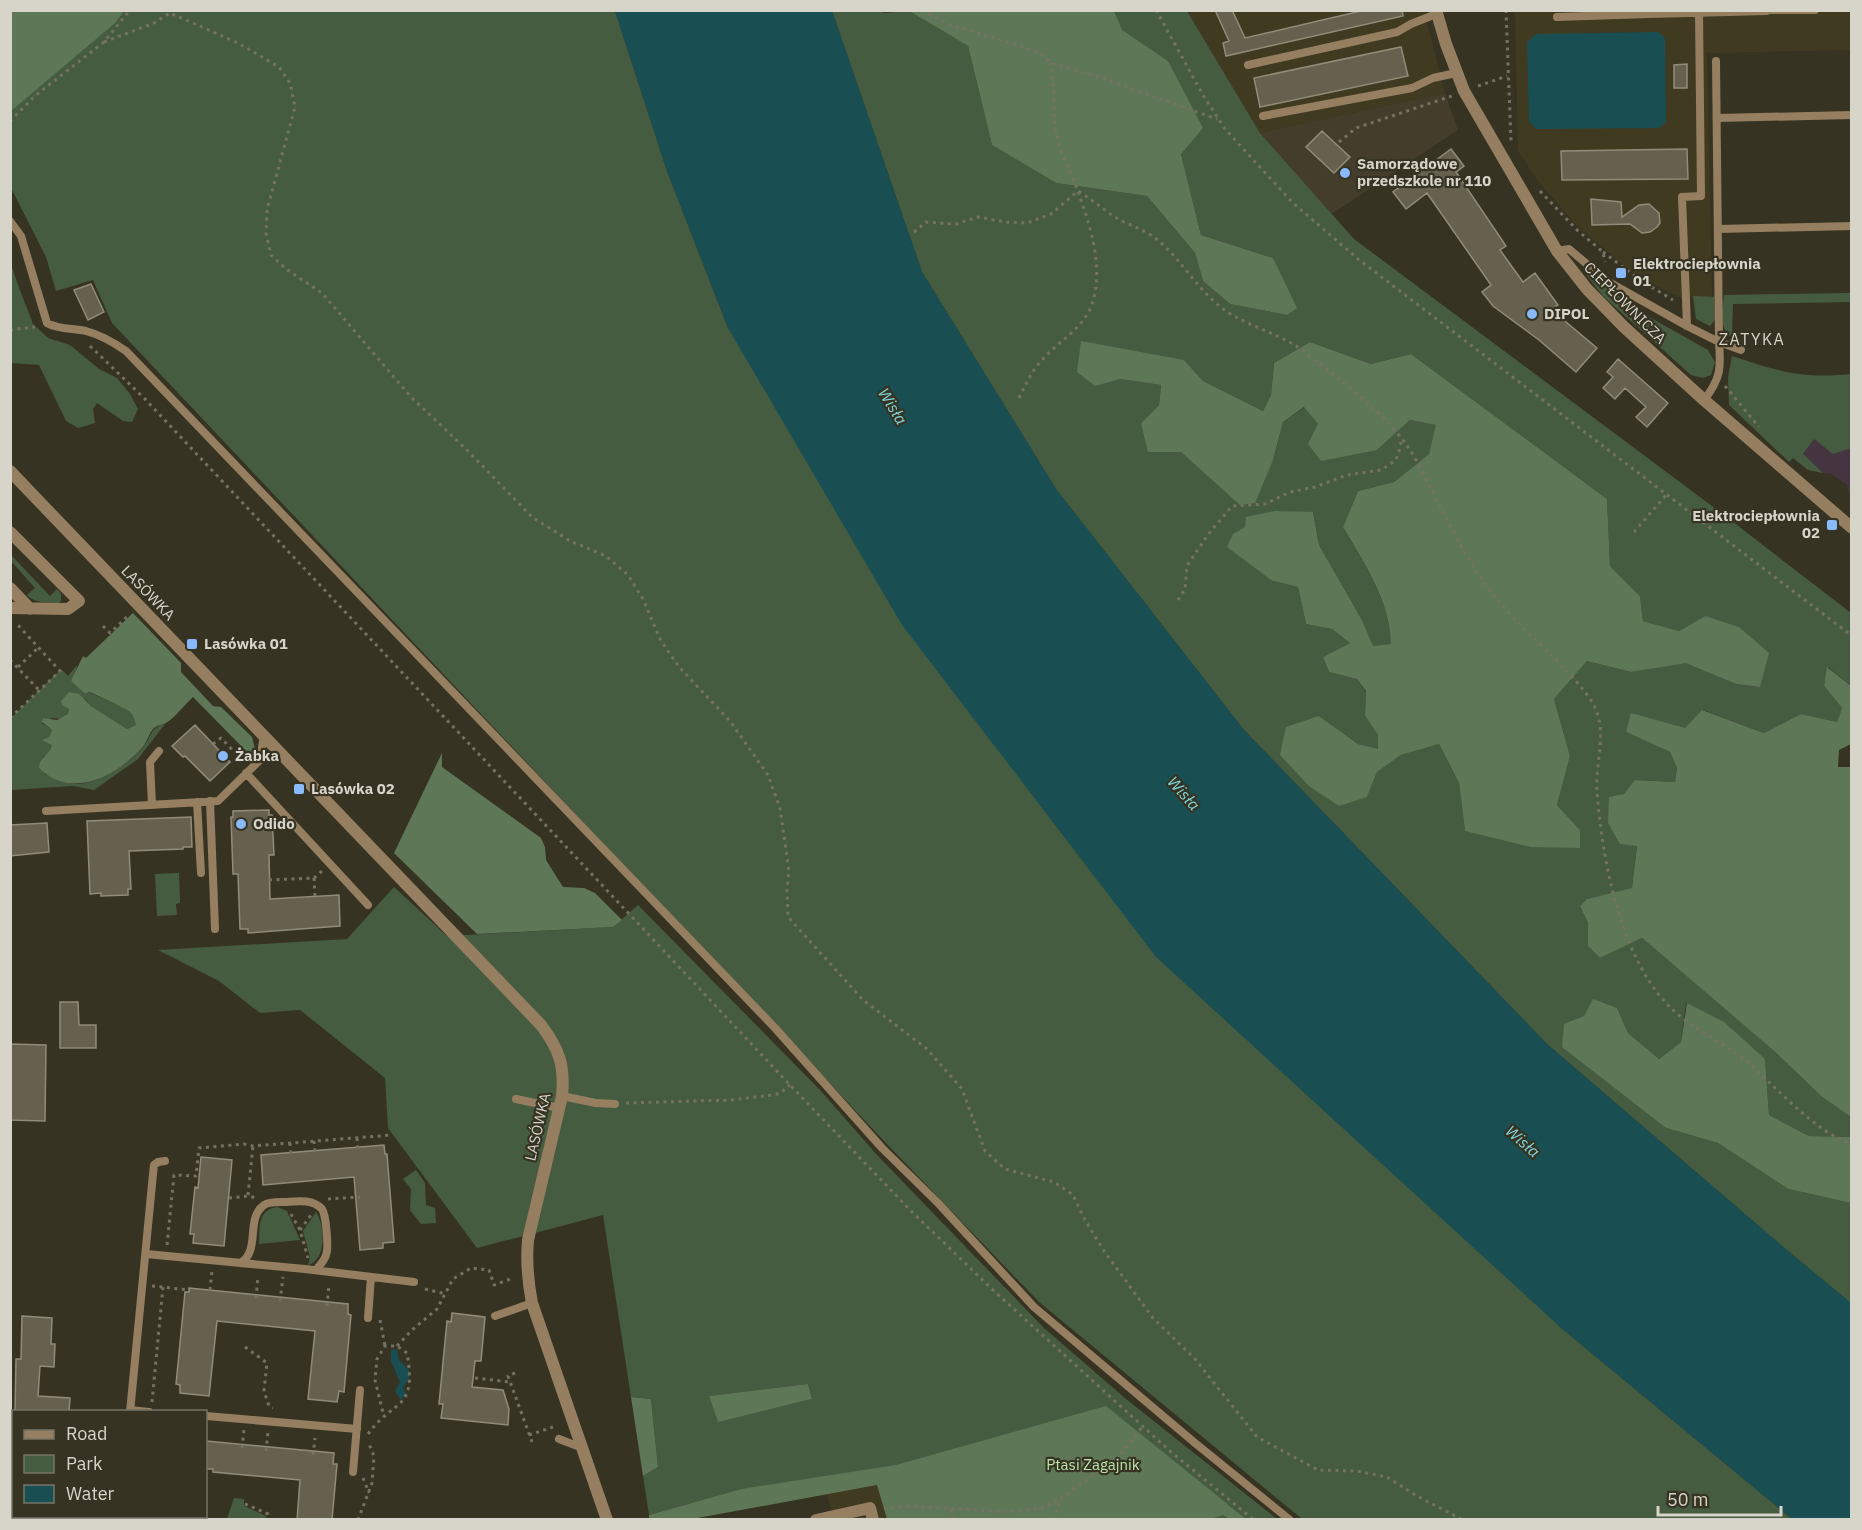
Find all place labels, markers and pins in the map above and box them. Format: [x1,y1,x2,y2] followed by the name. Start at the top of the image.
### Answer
[1357,154,1491,190] place label: Samorządowe przedszkole nr 110
[1338,166,1352,180] marker: Samorządowe przedszkole nr 110
[1633,254,1761,290] place label: Elektrociepłownia 01
[1614,266,1628,280] marker: Elektrociepłownia 01
[1544,304,1589,323] place label: DIPOL
[1525,307,1539,321] marker: DIPOL
[1692,506,1820,542] place label: Elektrociepłownia 02
[1825,518,1839,532] marker: Elektrociepłownia 02
[204,634,288,653] place label: Lasówka 01
[185,637,199,651] marker: Lasówka 01
[235,746,279,765] place label: Żabka
[216,749,230,763] marker: Żabka
[311,779,395,798] place label: Lasówka 02
[292,782,306,796] marker: Lasówka 02
[253,814,295,833] place label: Odido
[234,817,248,831] marker: Odido

